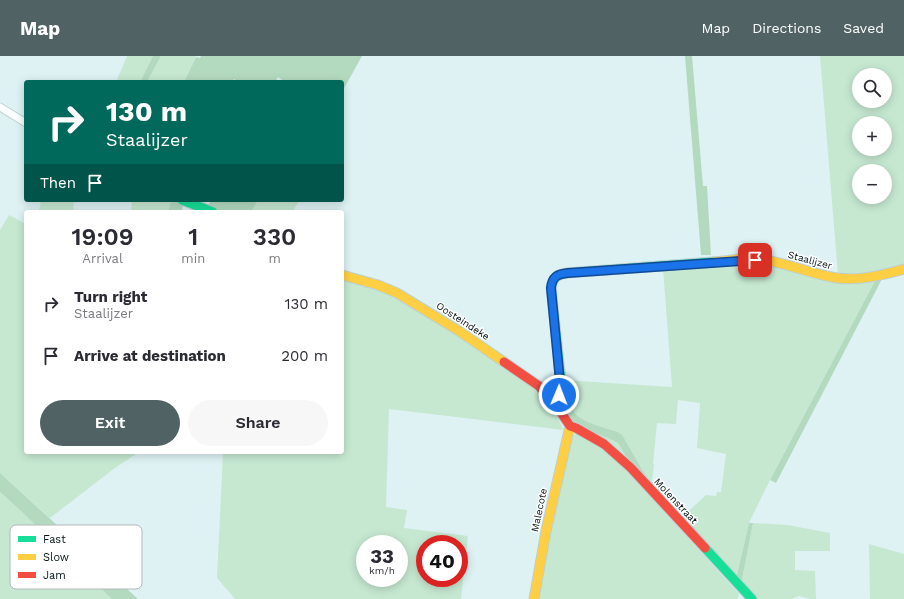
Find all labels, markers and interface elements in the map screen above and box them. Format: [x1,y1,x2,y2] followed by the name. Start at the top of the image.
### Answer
[20,17,60,40] text: Map
[702,20,730,36] text: Map
[752,20,821,36] text: Directions
[843,20,884,36] text: Saved
[852,68,892,204] map controls
[852,68,892,108] button: search
[106,95,187,128] text: 130 m
[40,96,92,148] icon: right
[852,116,892,156] button: +
[106,129,188,150] text: Staalijzer
[852,164,892,204] button: −
[84,172,106,194] icon: arrive
[40,174,76,192] text: Then
[72,223,134,251] text: 19:09
[188,223,198,251] text: 1
[253,223,296,251] text: 330
[738,243,772,277] pin
[744,249,766,271] icon: arrive
[787,249,833,271] street label: Staalijzer
[82,251,123,266] text: Arrival
[181,251,205,266] text: min
[268,251,281,266] text: m
[74,288,147,306] text: Turn right
[40,293,62,315] icon: right
[285,295,328,313] text: 130 m
[434,300,492,342] street label: Oosteindeke
[74,306,133,321] text: Staalijzer
[40,345,62,367] icon: arrive
[74,347,226,365] text: Arrive at destination
[281,347,328,365] text: 200 m
[538,374,580,416] position arrow
[40,400,180,446] button: Exit
[188,400,328,446] button: Share
[652,476,700,527] street label: Molenstraat
[529,487,549,533] street label: Malecote
[10,525,142,589] legend
[43,533,66,546] text: Fast
[416,535,468,587] speed limit sign: 40
[370,544,394,568] text: 33
[43,551,69,564] text: Slow
[369,565,395,576] text: km/h
[43,569,66,582] text: Jam

